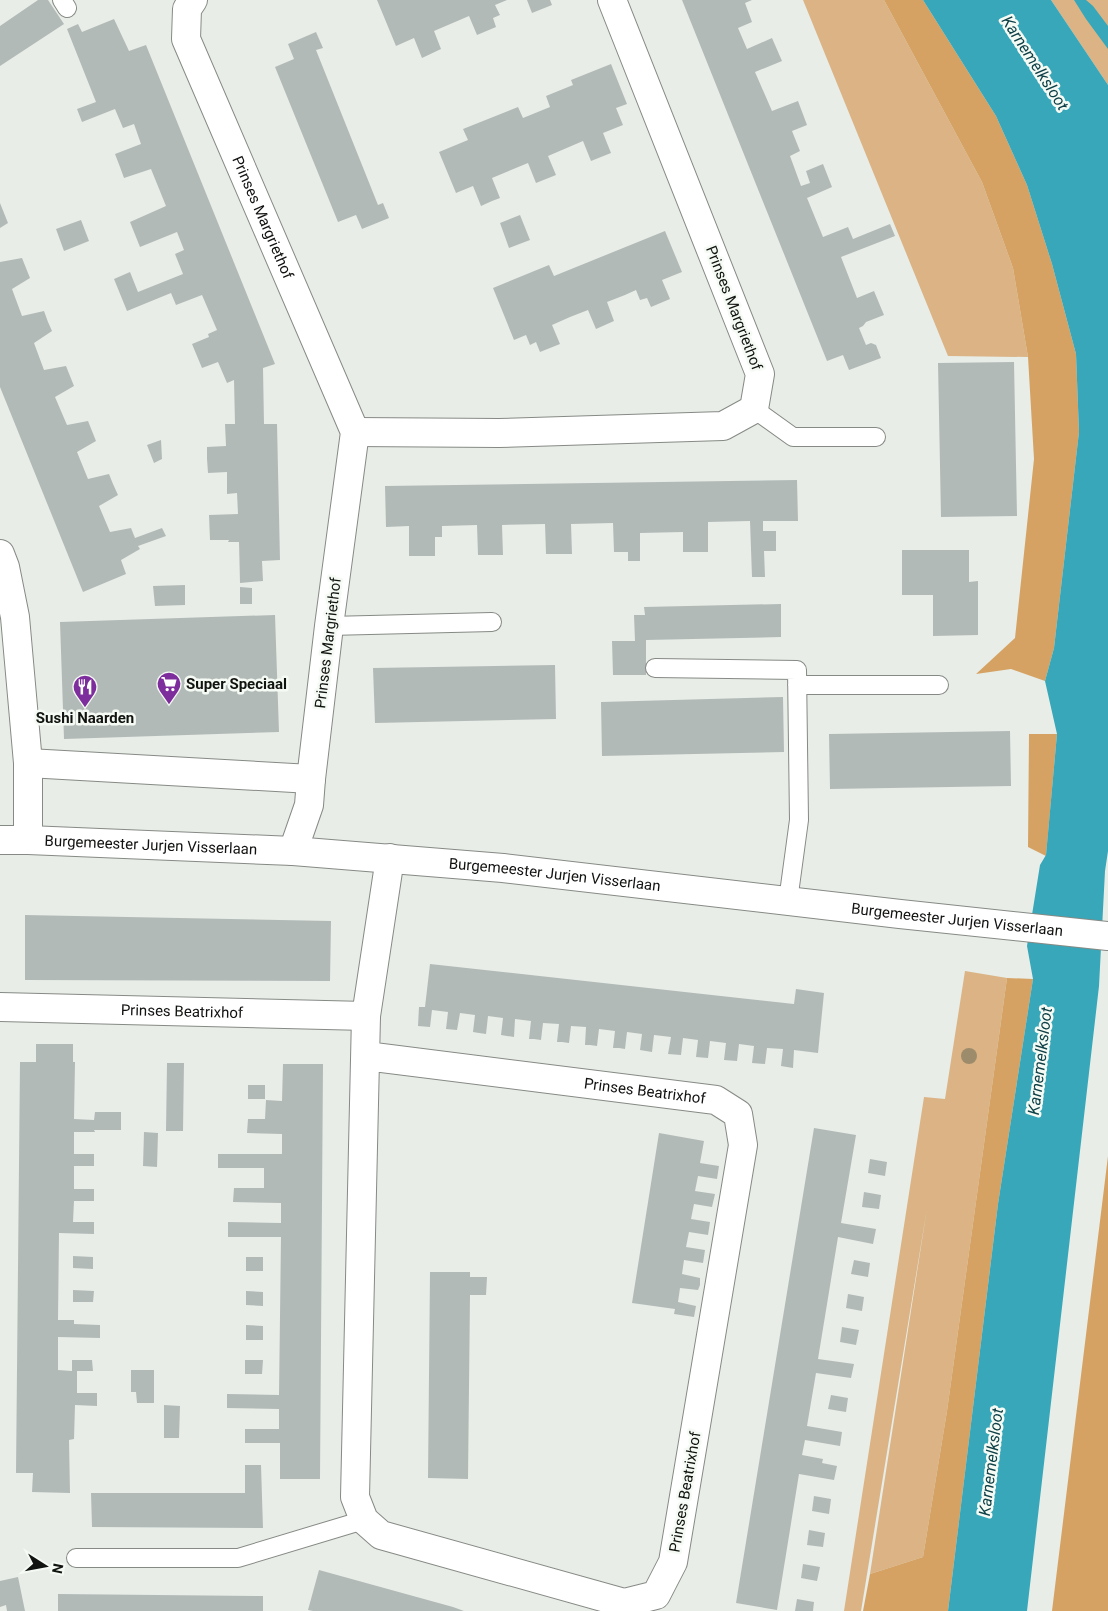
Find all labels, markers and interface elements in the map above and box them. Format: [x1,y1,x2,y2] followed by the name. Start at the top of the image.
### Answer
[998,12,1073,114] water label: Karnemelksloot
[228,153,297,282] street label: Prinses Margriethof
[702,243,766,374] street label: Prinses Margriethof
[311,576,345,710] street label: Prinses Margriethof
[156,671,182,705] supermarket icon: Super Speciaal
[72,674,98,708] restaurant icon: Sushi Naarden
[186,675,287,693] place label: Super Speciaal
[36,709,134,727] place label: Sushi Naarden
[44,832,258,859] street label: Burgemeester Jurjen Visserlaan
[448,855,662,895] street label: Burgemeester Jurjen Visserlaan
[850,899,1064,940] street label: Burgemeester Jurjen Visserlaan
[121,1001,244,1022] street label: Prinses Beatrixhof
[1024,1005,1056,1116] water label: Karnemelksloot
[583,1074,707,1108] street label: Prinses Beatrixhof
[975,1406,1007,1517] water label: Karnemelksloot
[666,1429,705,1554] street label: Prinses Beatrixhof
[20,1541,70,1591] north arrow
[49,1562,67,1575] text: N

